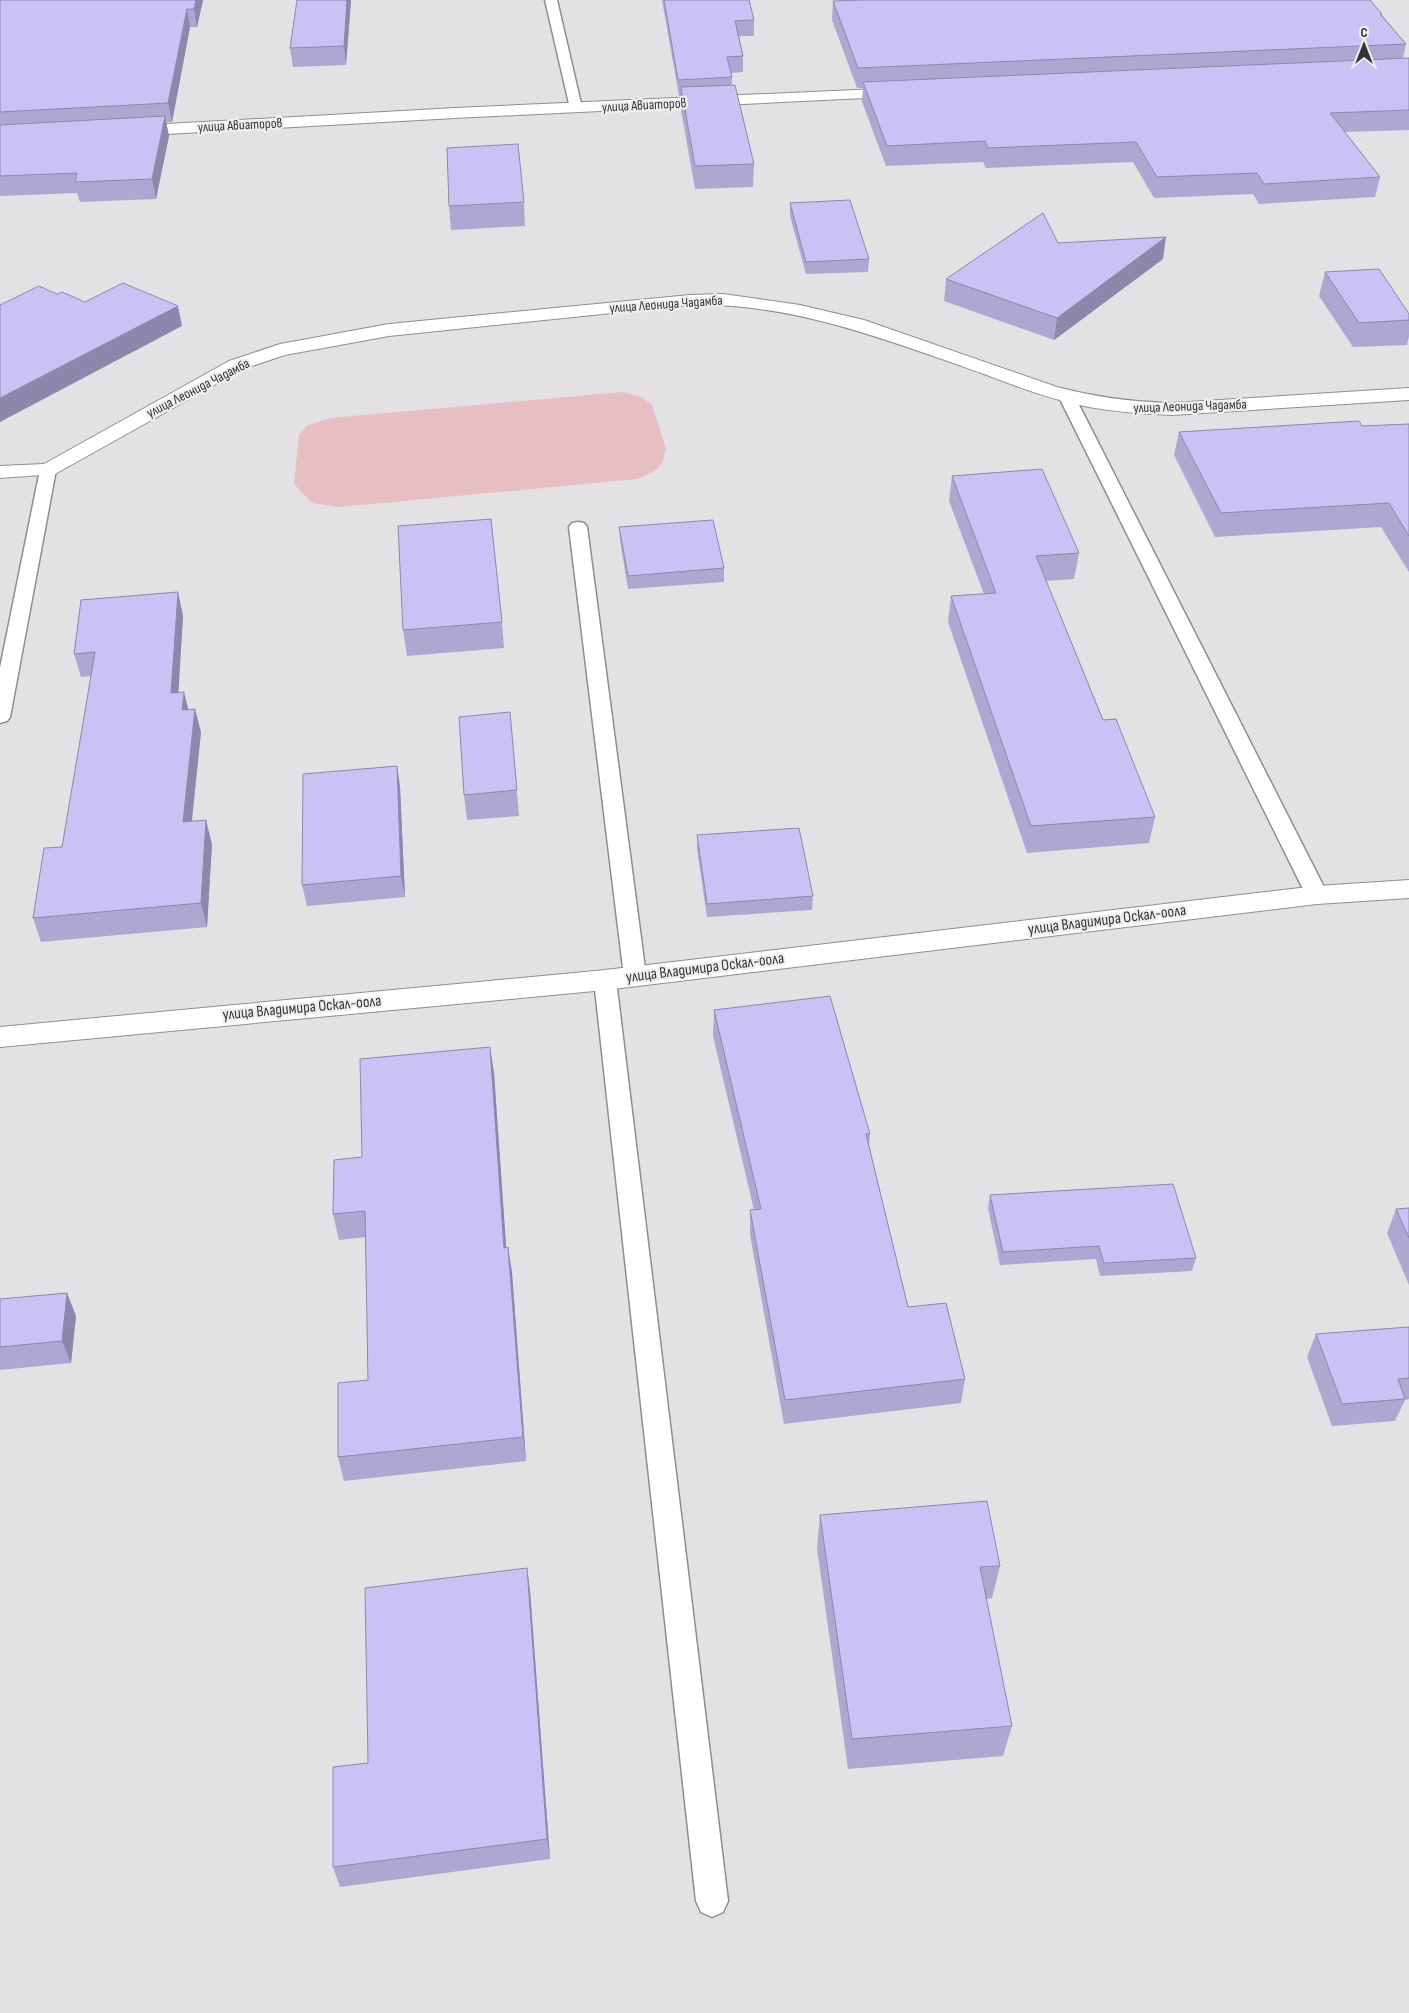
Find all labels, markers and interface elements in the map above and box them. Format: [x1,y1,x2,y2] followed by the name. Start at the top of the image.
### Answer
[1339,20,1389,70] north arrow
[1360,24,1368,41] text: С
[601,94,687,116] street label: улица Авиаторов
[197,114,283,136] street label: улица Авиаторов
[609,292,723,316] street label: улица Леонида Чадамба
[144,355,252,421] street label: улица Леонида Чадамба
[1133,396,1247,416] street label: улица Леонида Чадамба
[1027,901,1187,939] street label: улица Владимира Оскал-оола
[625,949,785,987] street label: улица Владимира Оскал-оола
[222,992,382,1024] street label: улица Владимира Оскал-оола

